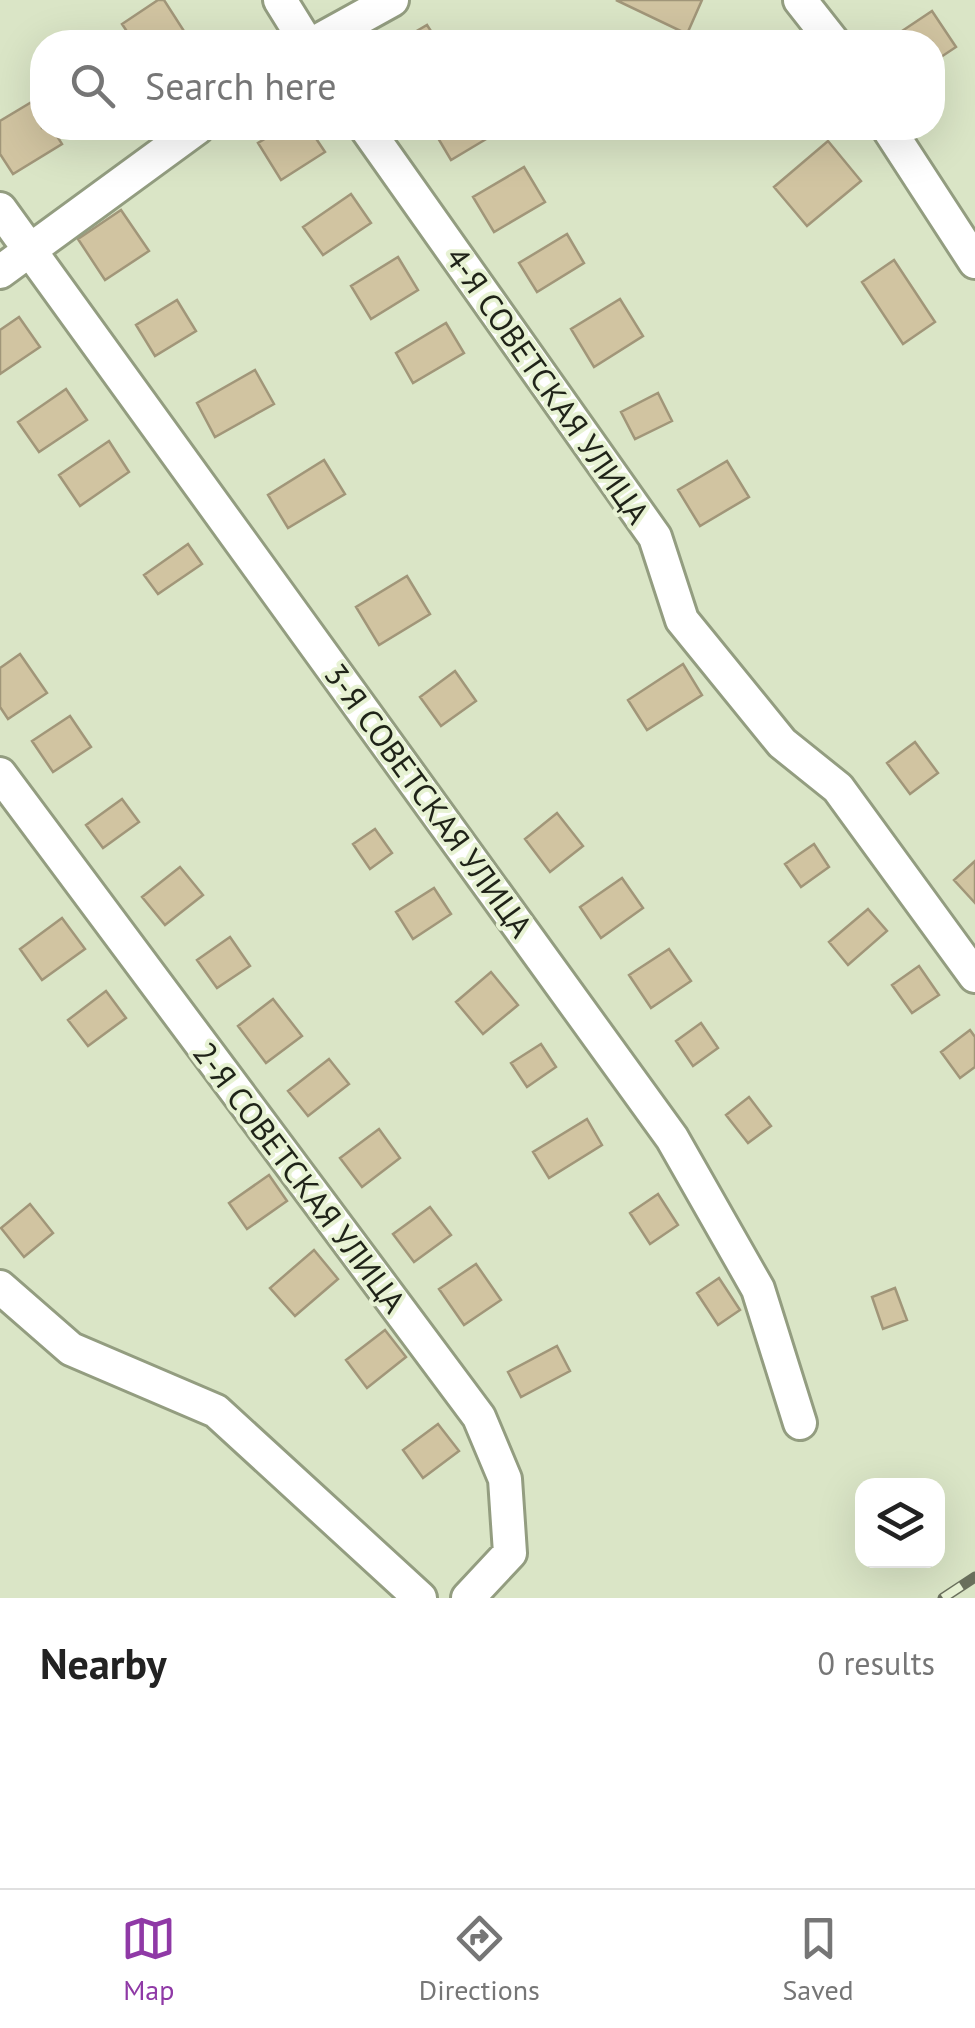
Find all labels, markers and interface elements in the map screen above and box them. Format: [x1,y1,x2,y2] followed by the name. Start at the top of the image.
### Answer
[30,30,945,140] search box
[65,58,120,113] icon: search
[145,61,337,110] text: Search here
[437,238,660,532] street label: 4-Я СОВЕТСКАЯ УЛИЦА
[315,655,543,946] street label: 3-Я СОВЕТСКАЯ УЛИЦА
[184,1033,416,1321] street label: 2-Я СОВЕТСКАЯ УЛИЦА
[855,1478,945,1568] map controls
[855,1478,945,1568] button: layers
[40,1636,167,1691] text: Nearby
[817,1642,935,1684] text: 0 results
[121,1911,176,2008] tab: Map
[419,1911,540,2008] tab: Directions
[782,1911,854,2008] tab: Saved

